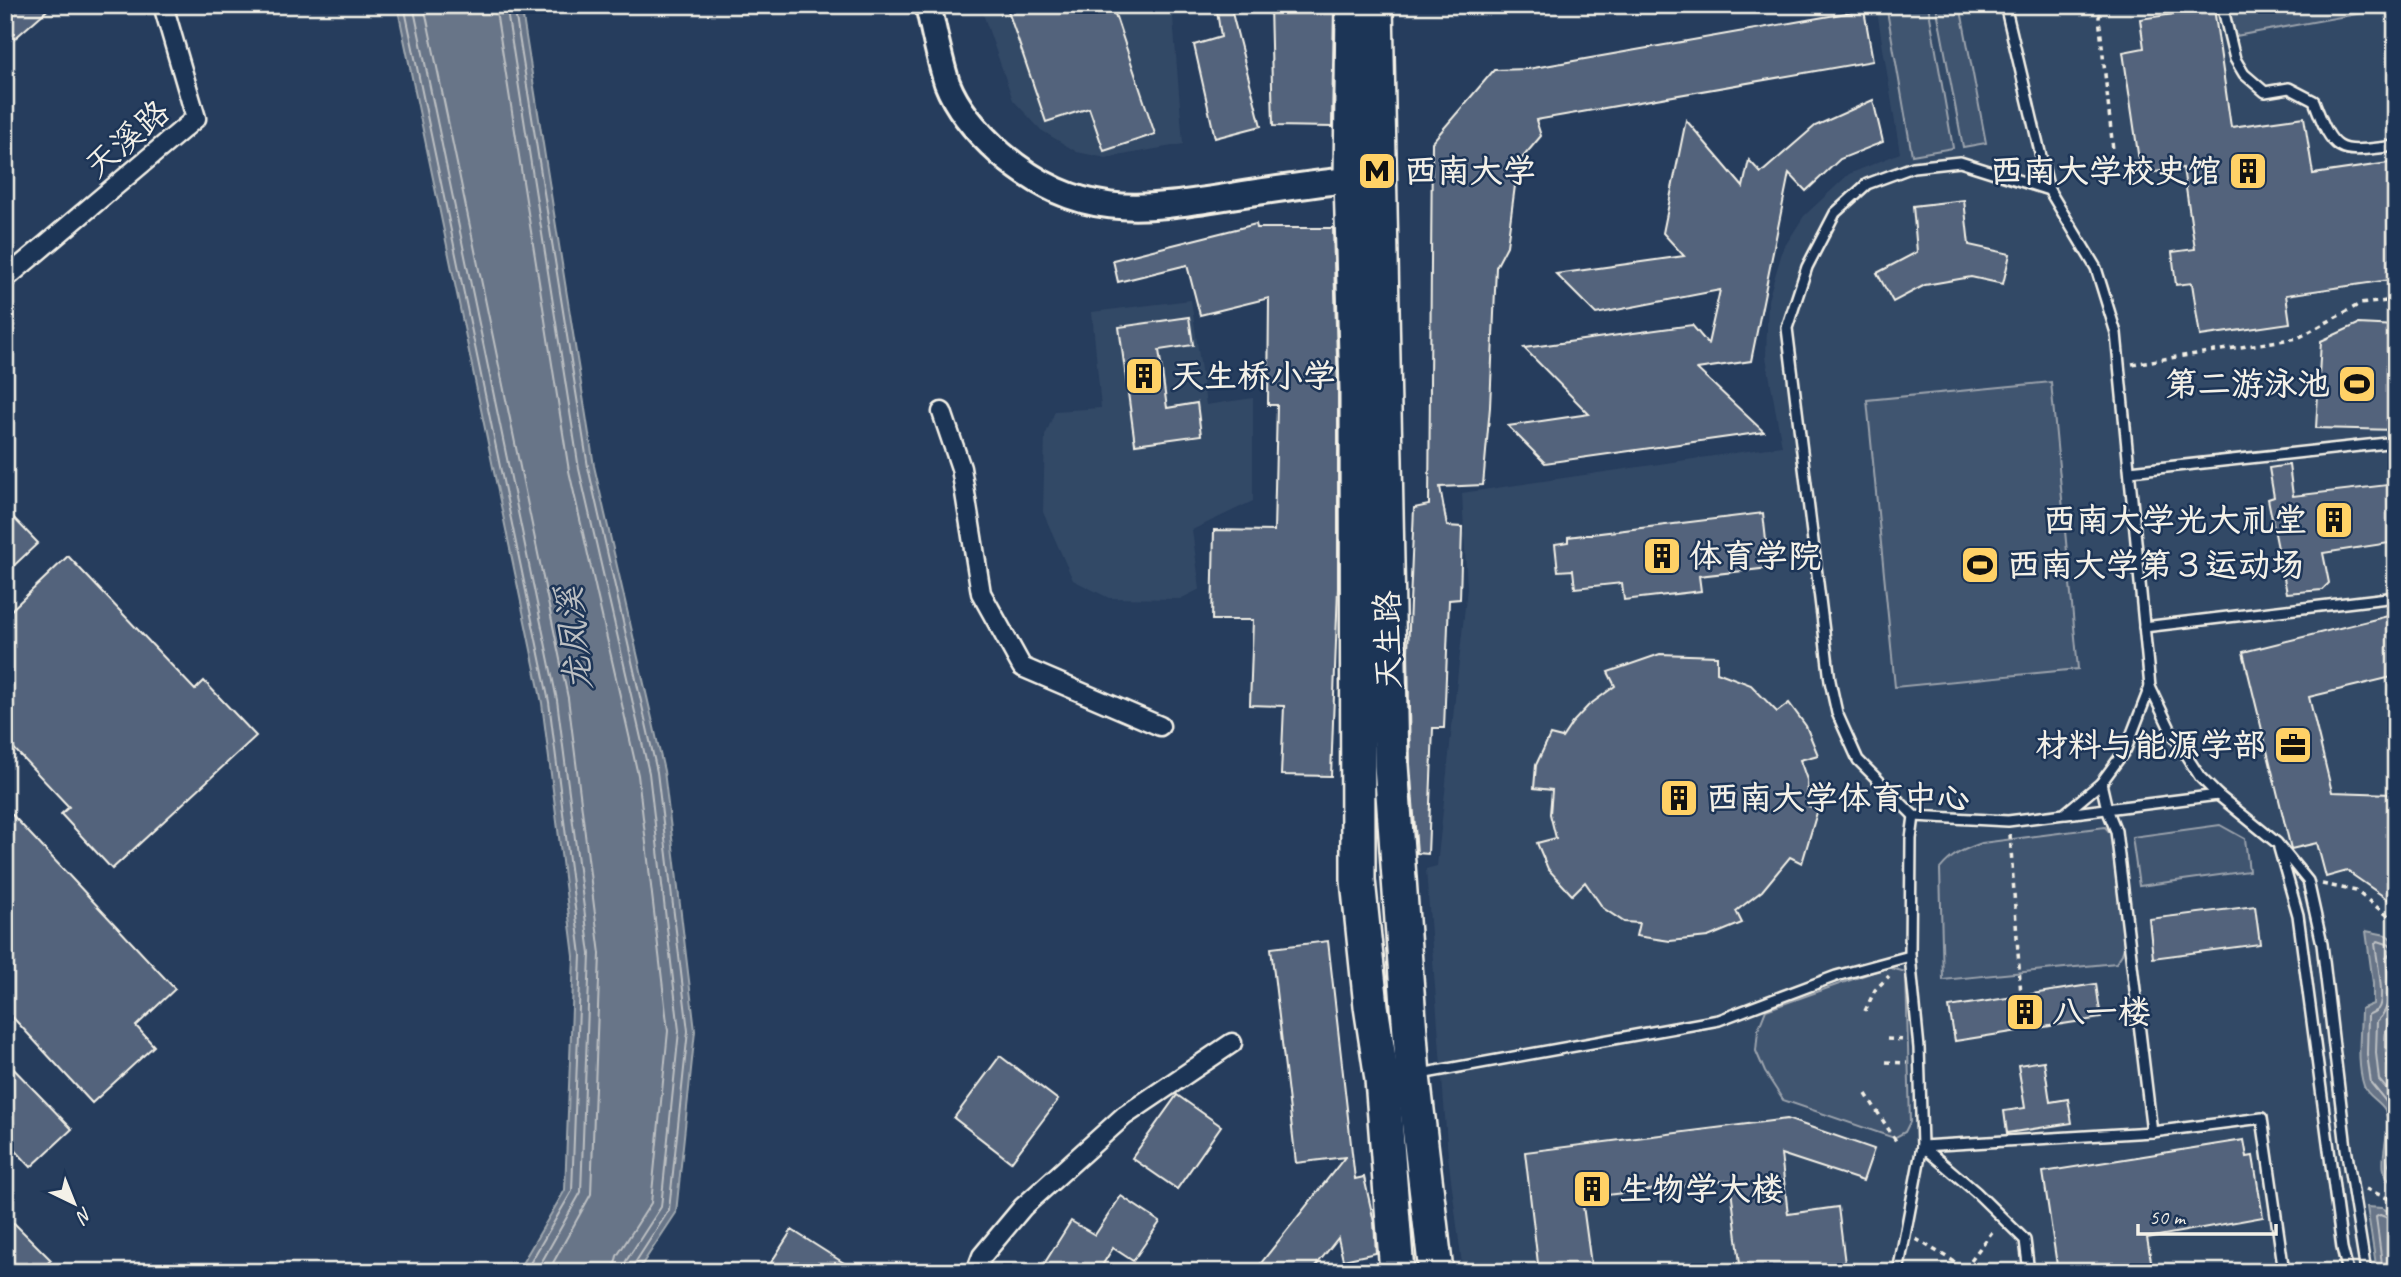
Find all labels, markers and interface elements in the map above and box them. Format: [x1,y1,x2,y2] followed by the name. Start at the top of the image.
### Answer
[76,91,178,187] street label: 天溪路
[1356,150,1398,192] metro station icon: 西南大学
[1404,150,1536,192] place label: 西南大学
[1990,150,2221,192] place label: 西南大学校史馆
[2227,150,2269,192] building icon: 西南大学校史馆
[1123,355,1165,397] building icon: 天生桥小学
[1171,355,1336,397] place label: 天生桥小学
[2165,363,2330,405] place label: 第二游泳池
[2336,363,2378,405] sports icon: 第二游泳池
[2043,499,2307,541] place label: 西南大学光大礼堂
[2313,499,2355,541] building icon: 西南大学光大礼堂
[1641,535,1683,577] building icon: 体育学院
[1689,535,1821,577] place label: 体育学院
[1959,544,2001,586] sports icon: 西南大学第３运动场
[2007,544,2304,586] place label: 西南大学第３运动场
[546,582,602,694] water label: 龙凤溪
[1366,590,1410,690] street label: 天生路
[2035,724,2266,766] place label: 材料与能源学部
[2272,724,2314,766] office icon: 材料与能源学部
[1658,777,1700,819] building icon: 西南大学体育中心
[1706,777,1970,819] place label: 西南大学体育中心
[2004,991,2046,1033] building icon: 八一楼
[2052,991,2151,1033] place label: 八一楼
[38,1168,108,1238] north arrow
[1571,1168,1613,1210] building icon: 生物学大楼
[1619,1168,1784,1210] place label: 生物学大楼
[2138,1193,2277,1237] scale bar
[70,1202,97,1230] text: N
[2149,1204,2187,1230] text: 50 m

